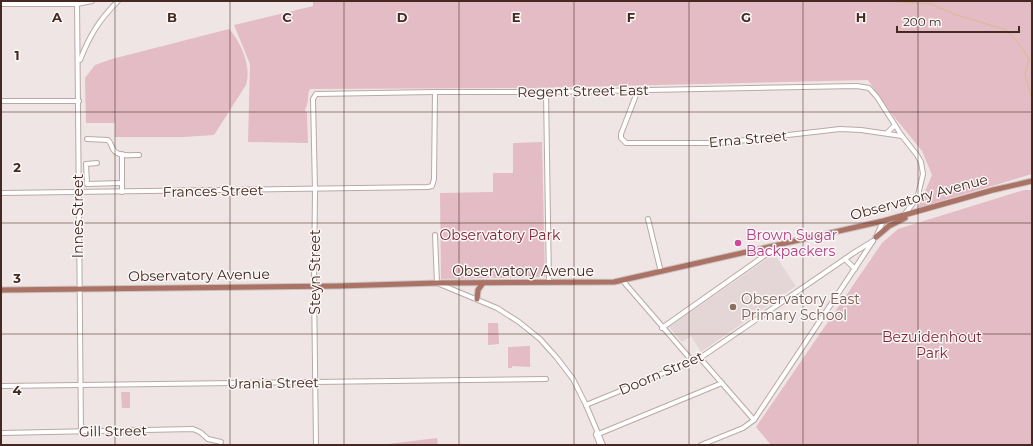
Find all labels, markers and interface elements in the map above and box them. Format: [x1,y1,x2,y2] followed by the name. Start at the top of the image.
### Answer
[897,8,1019,34] scale bar
[51,9,63,25] text: A
[167,9,177,25] text: B
[282,9,292,25] text: C
[397,9,408,25] text: D
[512,9,521,25] text: E
[627,9,635,25] text: F
[741,9,751,25] text: G
[856,9,866,25] text: H
[903,14,942,29] text: 200 m
[14,47,20,63] text: 1
[517,81,649,101] street label: Regent Street East
[708,127,788,151] street label: Erna Street
[13,159,21,175] text: 2
[848,170,990,224] street label: Observatory Avenue
[69,173,87,258] street label: Innes Street
[163,181,264,201] street label: Frances Street
[440,226,561,244] park label: Observatory Park
[746,226,838,260] place label: Brown Sugar Backpackers
[306,229,324,315] street label: Steyn Street
[733,238,743,248] marker: Brown Sugar Backpackers
[452,262,594,280] street label: Observatory Avenue
[128,265,270,285] street label: Observatory Avenue
[12,270,21,286] text: 3
[741,290,860,324] place label: Observatory East Primary School
[728,302,738,312] marker: Observatory East Primary School
[882,328,982,362] park label: Bezuidenhout Park
[616,347,706,399] street label: Doorn Street
[227,373,319,393] street label: Urania Street
[13,382,22,398] text: 4
[79,421,148,441] street label: Gill Street

